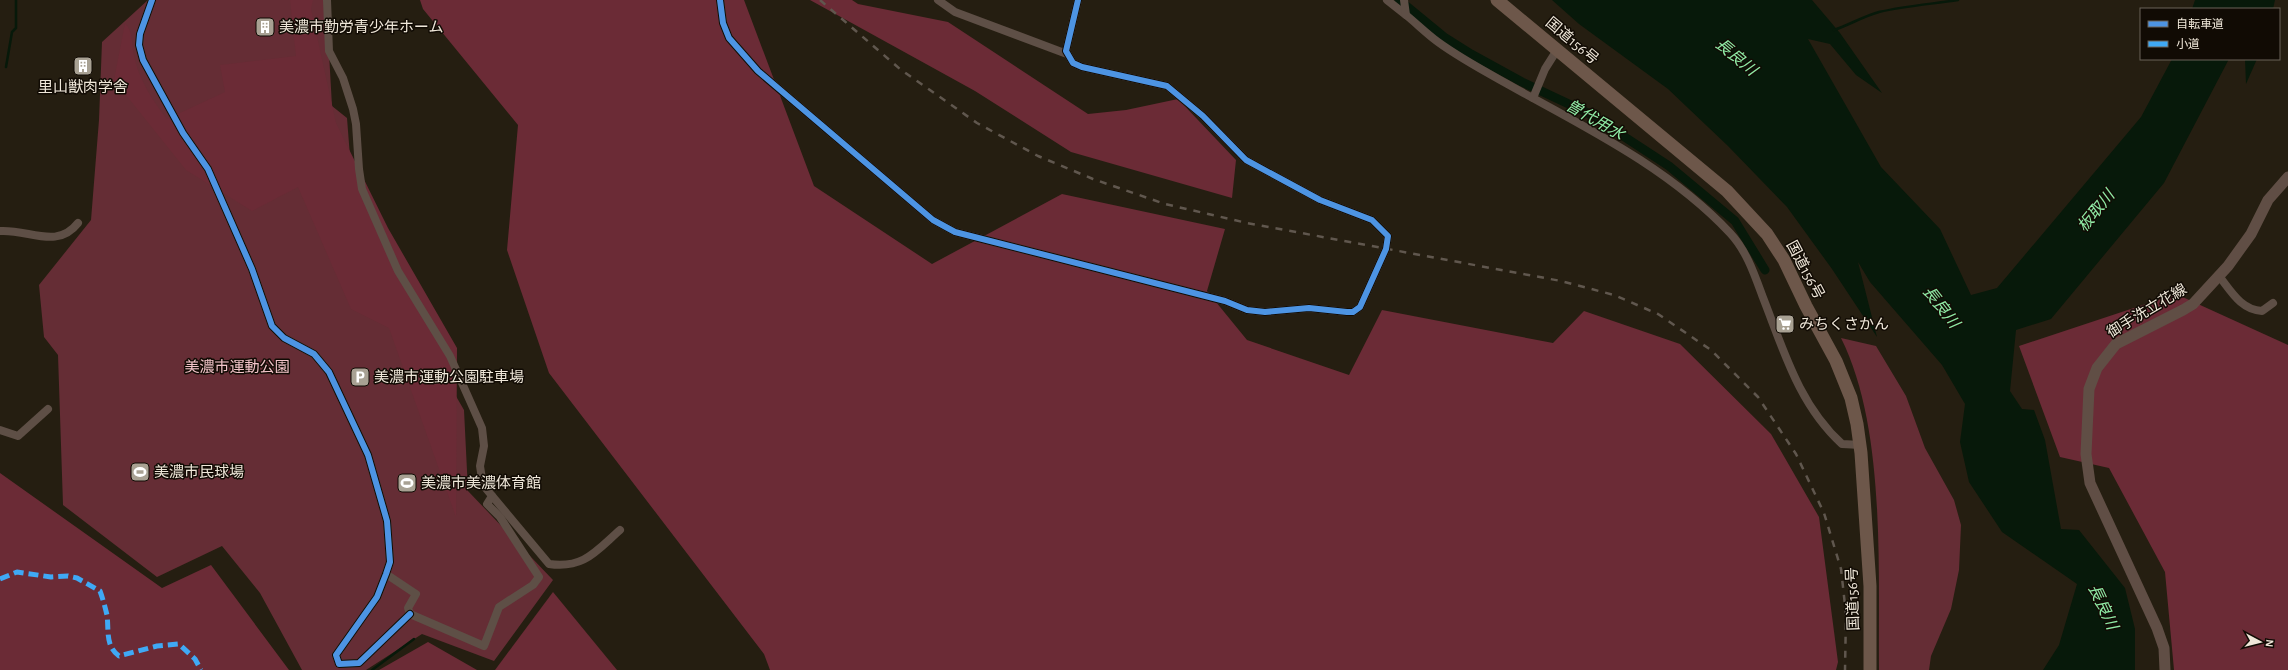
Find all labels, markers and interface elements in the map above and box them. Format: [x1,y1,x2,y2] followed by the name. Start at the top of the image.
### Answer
[2140,8,2280,60] legend
[1543,14,1602,67] street label: 国道156号
[254,16,276,38] building icon: 美濃市勤労青少年ホーム
[2176,17,2224,30] text: 自転車道
[279,19,444,35] place label: 美濃市勤労青少年ホーム
[1712,35,1762,80] water label: 長良川
[2176,37,2200,50] text: 小道
[72,55,94,77] building icon: 里山獣肉学舎
[38,78,128,95] place label: 里山獣肉学舎
[1563,96,1629,144] water label: 曽代用水
[2074,185,2119,235] water label: 板取川
[1783,238,1827,302] street label: 国道156号
[2104,281,2189,341] street label: 御手洗立花線
[1920,283,1964,332] water label: 長良川
[1774,313,1796,335] supermarket icon: みちくさかん
[1799,316,1889,332] place label: みちくさかん
[184,359,290,375] park label: 美濃市運動公園
[349,366,371,388] parking icon: 美濃市運動公園駐車場
[374,369,524,385] place label: 美濃市運動公園駐車場
[129,461,151,483] sports icon: 美濃市民球場
[154,464,244,480] place label: 美濃市民球場
[396,472,418,494] sports icon: 美濃市美濃体育館
[421,475,541,491] place label: 美濃市美濃体育館
[1843,567,1862,631] street label: 国道156号
[2086,581,2122,634] water label: 長良川
[2240,622,2280,662] north arrow
[2264,639,2275,648] text: N

